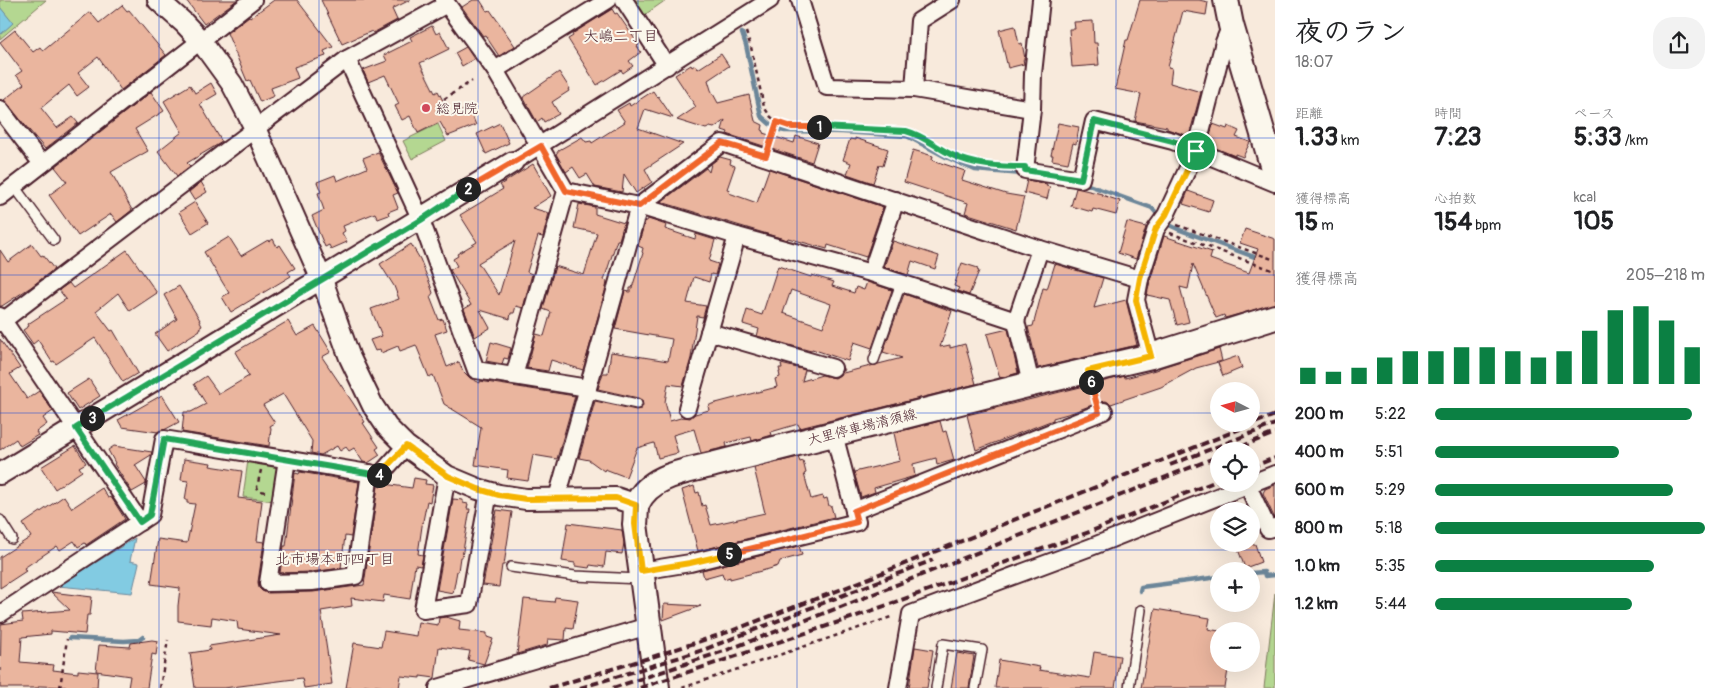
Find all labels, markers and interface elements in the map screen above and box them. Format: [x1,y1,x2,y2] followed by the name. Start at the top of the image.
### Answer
[1295,15,1407,50] text: 夜のラン
[1653,17,1705,69] button: share
[583,27,659,46] district label: 大嶋二丁目
[1295,52,1333,72] text: 18:07
[436,100,478,117] place label: 総見院
[420,102,432,114] marker: 総見院
[1295,105,1323,122] text: 距離
[1434,105,1462,122] text: 時間
[1574,105,1615,122] text: ペース
[806,114,832,140] pin: 1
[817,119,822,136] text: 1
[1295,122,1338,153] text: 1.33
[1434,122,1481,153] text: 7:23
[1574,122,1622,153] text: 5:33
[1175,130,1217,172] pin
[1338,132,1359,149] text: km
[1622,132,1648,149] text: /km
[1182,137,1210,165] icon: arrive
[456,176,480,202] pin: 2
[465,181,472,198] text: 2
[1574,189,1596,206] text: kcal
[1295,190,1351,207] text: 獲得標高
[1434,190,1476,207] text: 心拍数
[1574,206,1614,237] text: 105
[1295,207,1318,238] text: 15
[1434,207,1472,238] text: 154
[1318,217,1334,234] text: m
[1472,217,1501,234] text: bpm
[1626,265,1705,285] text: 205–218 m
[1295,269,1359,289] text: 獲得標高
[1078,370,1104,394] pin: 6
[1087,374,1096,391] text: 6
[1210,382,1260,432] north arrow
[1210,382,1260,672] map controls
[1295,404,1343,424] text: 200 m
[1375,404,1406,424] text: 5:22
[806,405,918,449] street label: 大里停車場清須線
[80,406,104,430] pin: 3
[89,410,96,427] text: 3
[1210,442,1260,492] button: locate
[1295,442,1344,462] text: 400 m
[1375,442,1403,462] text: 5:51
[366,462,392,488] pin: 4
[375,467,384,484] text: 4
[1295,480,1344,500] text: 600 m
[1375,480,1405,500] text: 5:29
[1210,502,1260,552] button: layers
[1295,518,1343,538] text: 800 m
[1375,518,1402,538] text: 5:18
[716,542,742,566] pin: 5
[726,546,733,563] text: 5
[275,550,395,569] district label: 北市場本町四丁目
[1295,556,1340,576] text: 1.0 km
[1375,556,1406,576] text: 5:35
[1210,562,1260,612] button: +
[1295,594,1338,614] text: 1.2 km
[1375,594,1407,614] text: 5:44
[1210,622,1260,672] button: −

